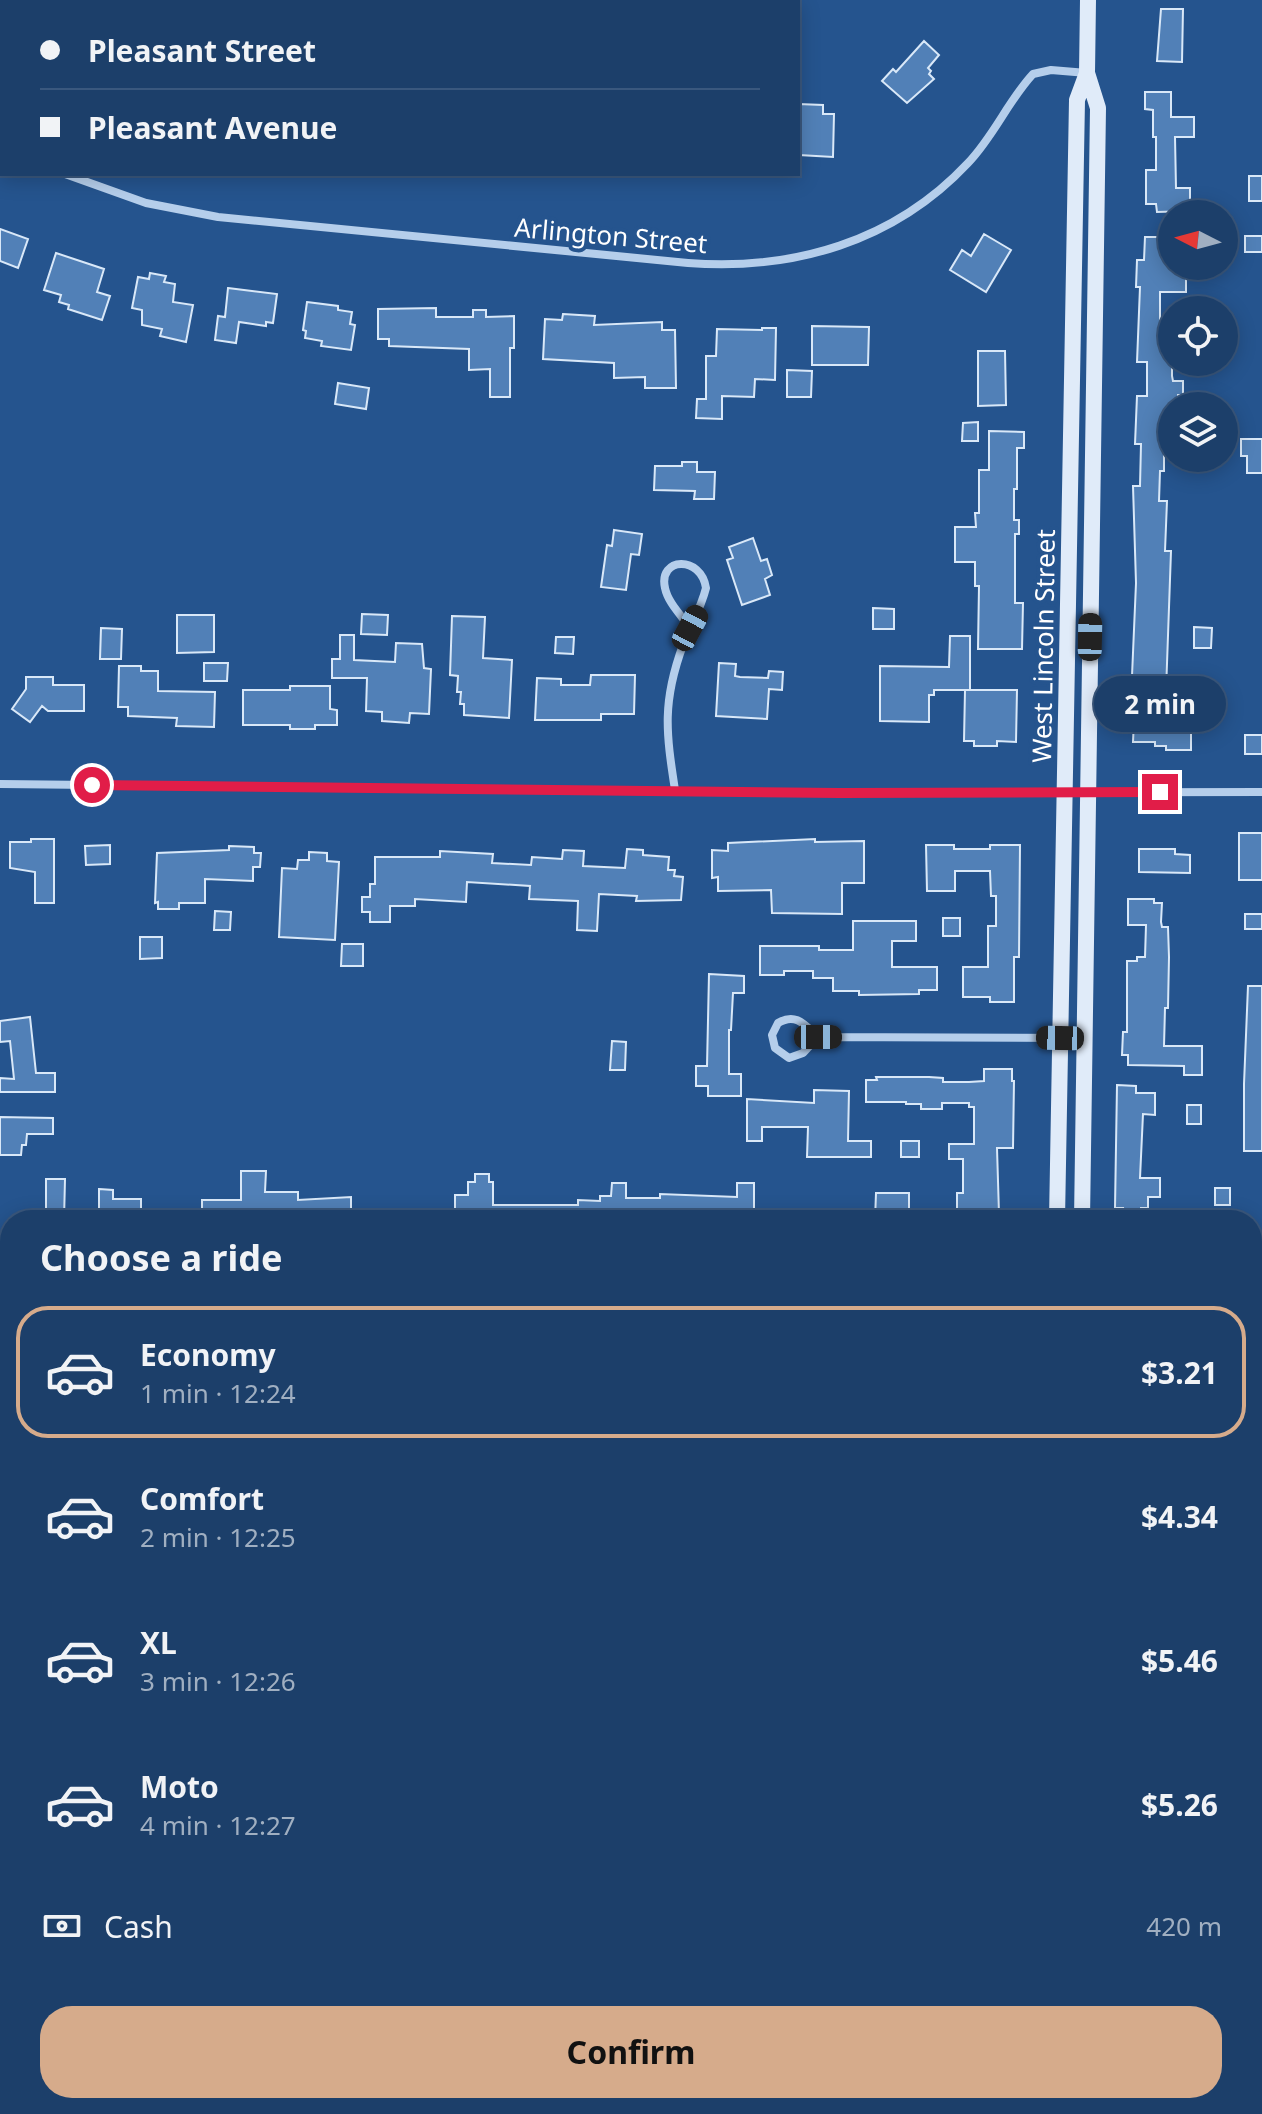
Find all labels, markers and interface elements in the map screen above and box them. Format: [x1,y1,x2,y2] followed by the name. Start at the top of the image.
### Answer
[88,30,316,71] text: Pleasant Street
[88,107,338,148] text: Pleasant Avenue
[1158,200,1238,280] north arrow
[1158,200,1238,472] map controls
[513,209,709,261] street label: Arlington Street
[1158,296,1238,376] button: locate
[1158,392,1238,472] button: layers
[1023,529,1063,763] street label: West Lincoln Street
[668,601,712,655] car
[1078,613,1102,661] car
[1094,676,1226,732] callout: 2 min
[1124,686,1196,722] text: 2 min
[74,767,110,803] route start
[1142,774,1178,810] route end
[794,1025,842,1049] car
[1036,1026,1084,1050] car
[40,1233,282,1282] text: Choose a ride
[140,1334,276,1375] text: Economy
[44,1336,116,1408] icon: car
[1141,1352,1218,1393] text: $3.21
[140,1375,296,1411] text: 1 min · 12:24
[140,1478,264,1519] text: Comfort
[44,1480,116,1552] icon: car
[1141,1496,1218,1537] text: $4.34
[140,1519,296,1555] text: 2 min · 12:25
[140,1622,177,1663] text: XL
[44,1624,116,1696] icon: car
[1141,1640,1218,1681] text: $5.46
[140,1663,296,1699] text: 3 min · 12:26
[140,1766,219,1807] text: Moto
[44,1768,116,1840] icon: car
[1141,1784,1218,1825] text: $5.26
[140,1807,296,1843] text: 4 min · 12:27
[40,1904,84,1948] icon: cash
[104,1906,173,1947] text: Cash
[1146,1908,1222,1944] text: 420 m
[40,2006,1222,2098] button: Confirm

